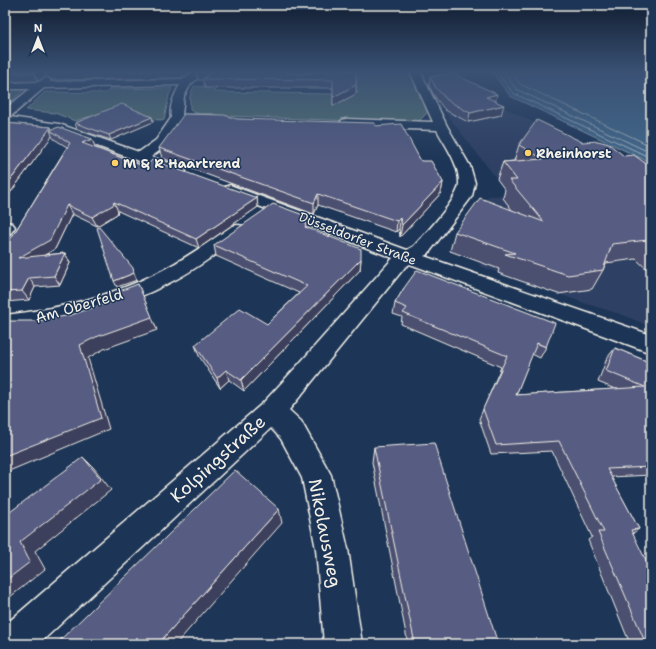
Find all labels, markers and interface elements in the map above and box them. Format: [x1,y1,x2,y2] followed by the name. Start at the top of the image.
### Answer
[18,18,58,58] north arrow
[34,21,43,36] text: N
[536,145,611,162] place label: Rheinhorst
[523,148,533,158] marker: Rheinhorst
[123,155,240,172] place label: M & R Haartrend
[110,158,120,168] marker: M & R Haartrend
[297,208,419,269] street label: Düsseldorfer Straße
[33,284,126,328] street label: Am Oberfeld
[165,410,271,508] street label: Kolpingstraße
[303,477,347,589] street label: Nikolausweg

